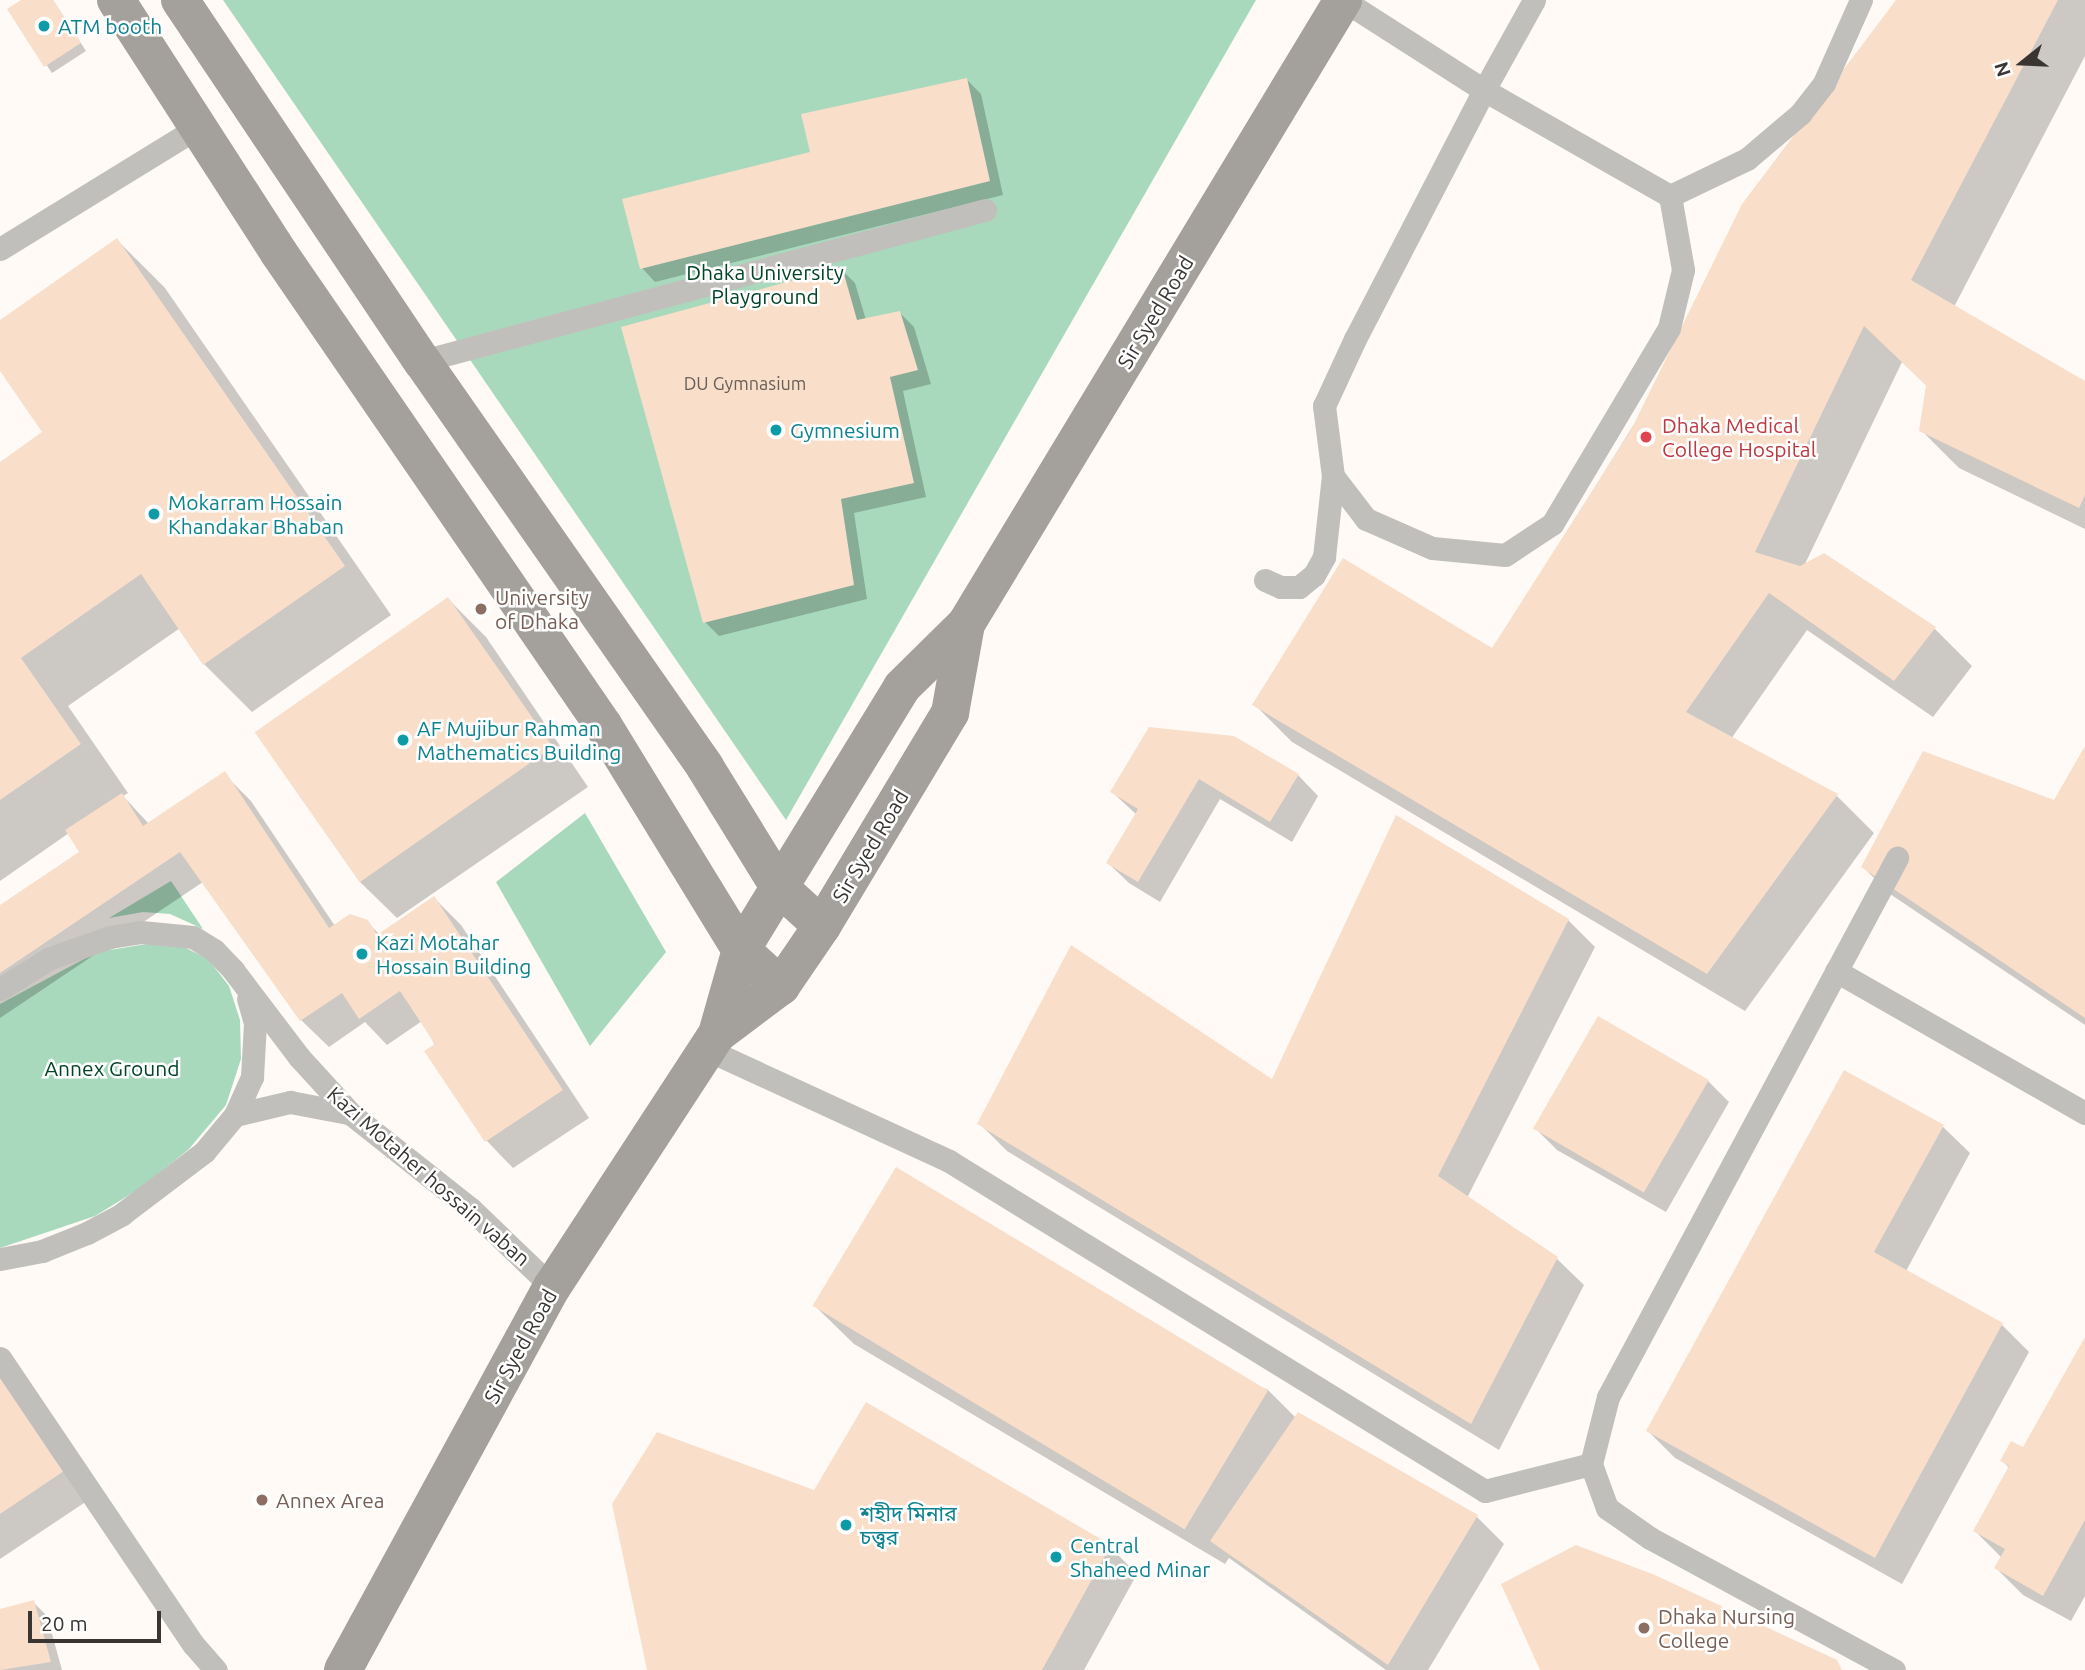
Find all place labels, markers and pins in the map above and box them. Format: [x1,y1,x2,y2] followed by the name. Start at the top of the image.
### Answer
[58,13,162,39] place label: ATM booth
[36,18,52,34] marker: ATM booth
[1662,412,1816,462] place label: Dhaka Medical College Hospital
[790,417,900,443] place label: Gymnesium
[768,422,784,438] marker: Gymnesium
[1636,427,1656,447] marker: Dhaka Medical College Hospital
[168,489,344,539] place label: Mokarram Hossain Khandakar Bhaban
[146,506,162,522] marker: Mokarram Hossain Khandakar Bhaban
[495,584,589,634] place label: University of Dhaka
[473,601,489,617] marker: University of Dhaka
[417,715,621,765] place label: AF Mujibur Rahman Mathematics Building
[395,732,411,748] marker: AF Mujibur Rahman Mathematics Building
[376,929,531,979] place label: Kazi Motahar Hossain Building
[354,946,370,962] marker: Kazi Motahar Hossain Building
[276,1487,385,1513] place label: Annex Area
[254,1492,270,1508] marker: Annex Area
[860,1500,957,1550] place label: শহীদ মিনার চত্ত্বর
[838,1517,854,1533] marker: শহীদ মিনার চত্ত্বর
[1070,1532,1210,1582] place label: Central Shaheed Minar
[1048,1549,1064,1565] marker: Central Shaheed Minar
[1658,1603,1795,1653] place label: Dhaka Nursing College
[1636,1620,1652,1636] marker: Dhaka Nursing College

